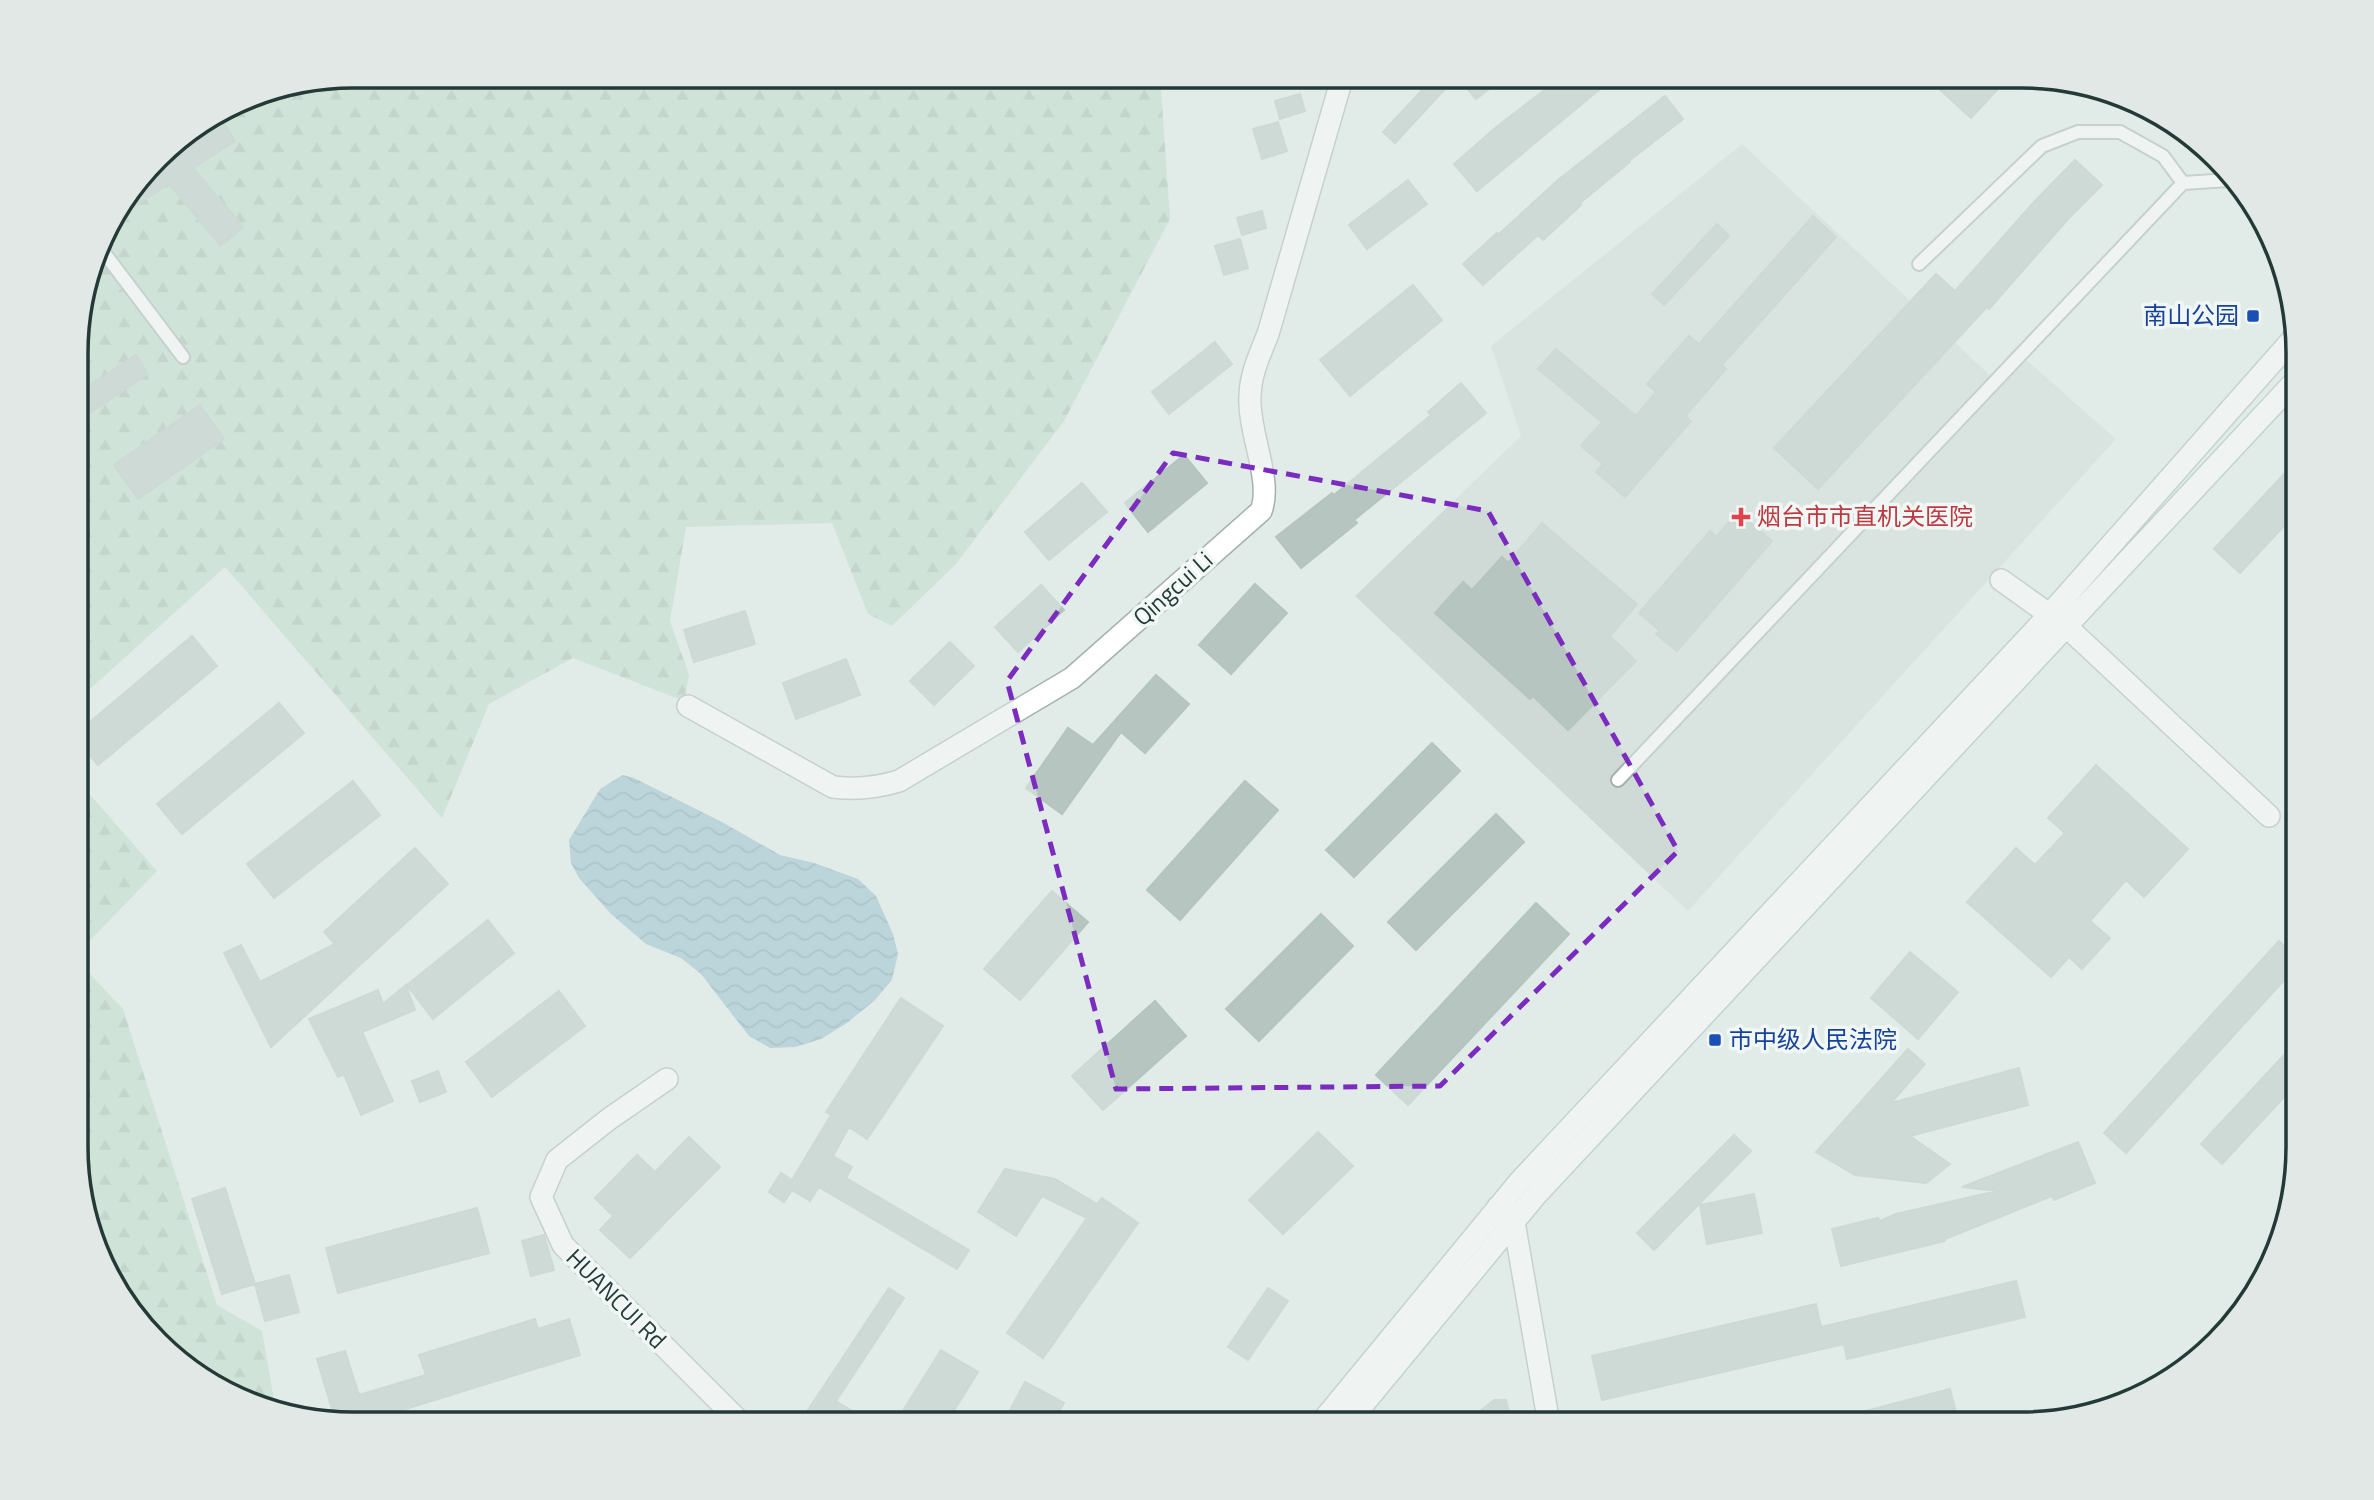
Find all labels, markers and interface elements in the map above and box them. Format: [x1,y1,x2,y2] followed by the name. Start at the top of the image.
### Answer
[2143,297,2239,333] place label: 南山公园
[2245,308,2261,324] marker: 南山公园
[1757,498,1973,534] place label: 烟台市市直机关医院
[1731,507,1751,527] marker: 烟台市市直机关医院
[1124,542,1220,634] street label: Qingcui Li
[1729,1021,1897,1057] place label: 市中级人民法院
[1707,1032,1723,1048] marker: 市中级人民法院
[558,1240,675,1357] street label: HUANCUI Rd

